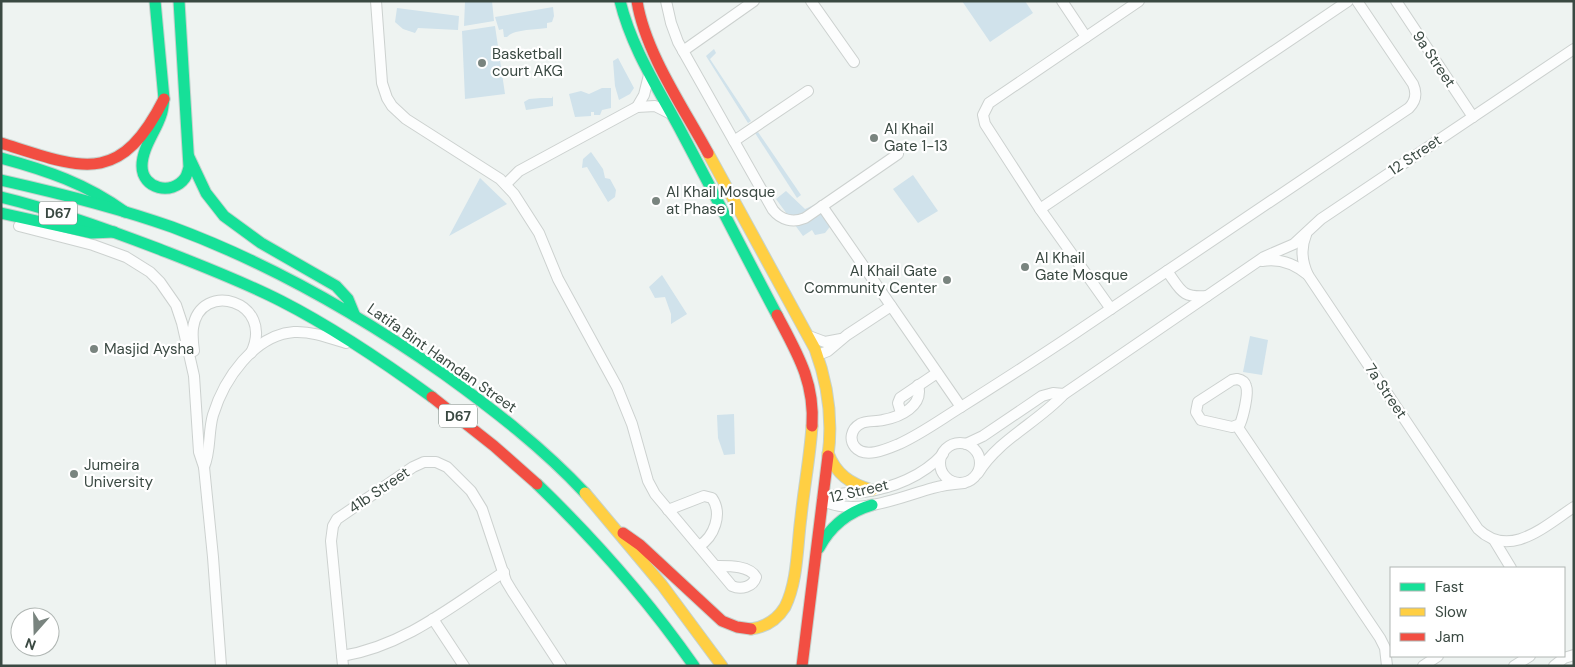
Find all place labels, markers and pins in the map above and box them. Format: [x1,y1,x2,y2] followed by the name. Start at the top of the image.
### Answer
[492,44,563,81] place label: Basketball court AKG
[476,57,488,69] marker: Basketball court AKG
[884,119,948,156] place label: Al Khail Gate 1-13
[868,132,880,144] marker: Al Khail Gate 1-13
[666,182,775,219] place label: Al Khail Mosque at Phase 1
[650,195,662,207] marker: Al Khail Mosque at Phase 1
[1035,248,1128,285] place label: Al Khail Gate Mosque
[804,261,937,298] place label: Al Khail Gate Community Center
[1019,261,1031,273] marker: Al Khail Gate Mosque
[941,274,953,286] marker: Al Khail Gate Community Center
[104,339,194,359] place label: Masjid Aysha
[88,343,100,355] marker: Masjid Aysha
[84,455,154,492] place label: Jumeira University
[68,468,80,480] marker: Jumeira University

